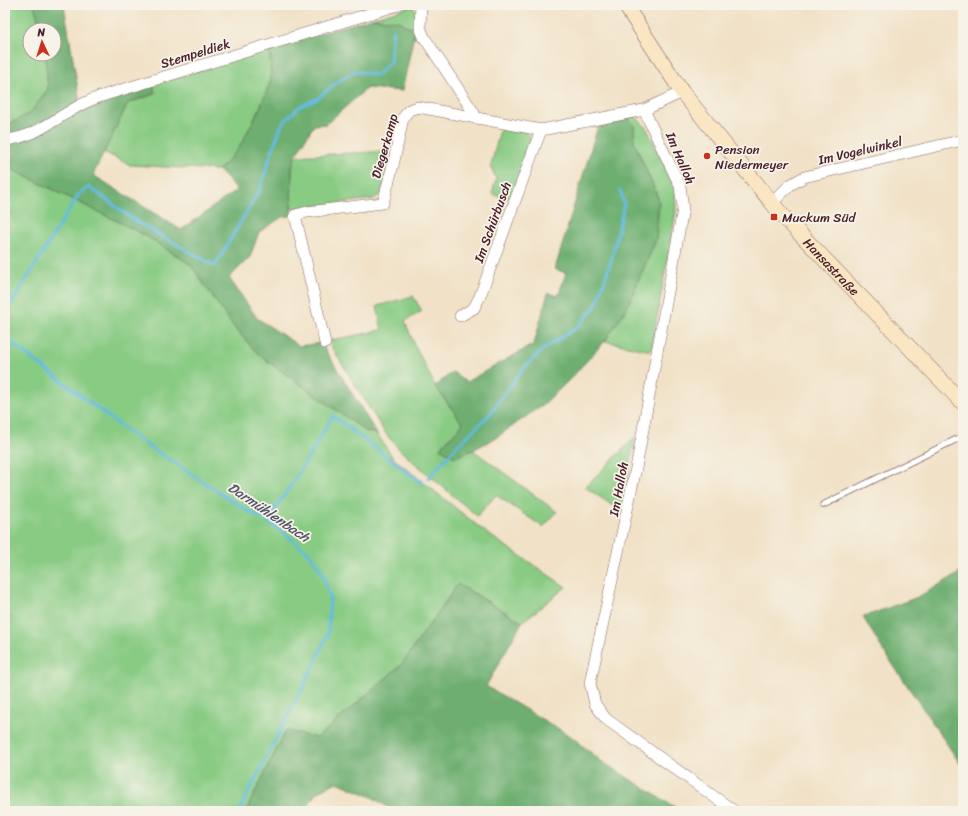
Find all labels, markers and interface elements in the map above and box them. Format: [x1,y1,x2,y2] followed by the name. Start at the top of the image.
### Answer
[22,22,62,62] north arrow
[36,23,46,42] text: N
[157,32,233,75] street label: Stempeldiek
[364,111,405,181] street label: Diegerkamp
[659,127,702,188] street label: Im Halloh
[815,130,905,172] street label: Im Vogelwinkel
[715,138,789,176] place label: Pension Niedermeyer
[702,151,712,161] marker: Pension Niedermeyer
[467,178,518,267] street label: Im Schürbusch
[782,206,856,229] place label: Muckum Süd
[769,212,779,222] marker: Muckum Süd
[797,232,865,302] street label: Hansastraße
[602,460,635,519] street label: Im Halloh
[223,476,316,550] water label: Darmühlenbach

